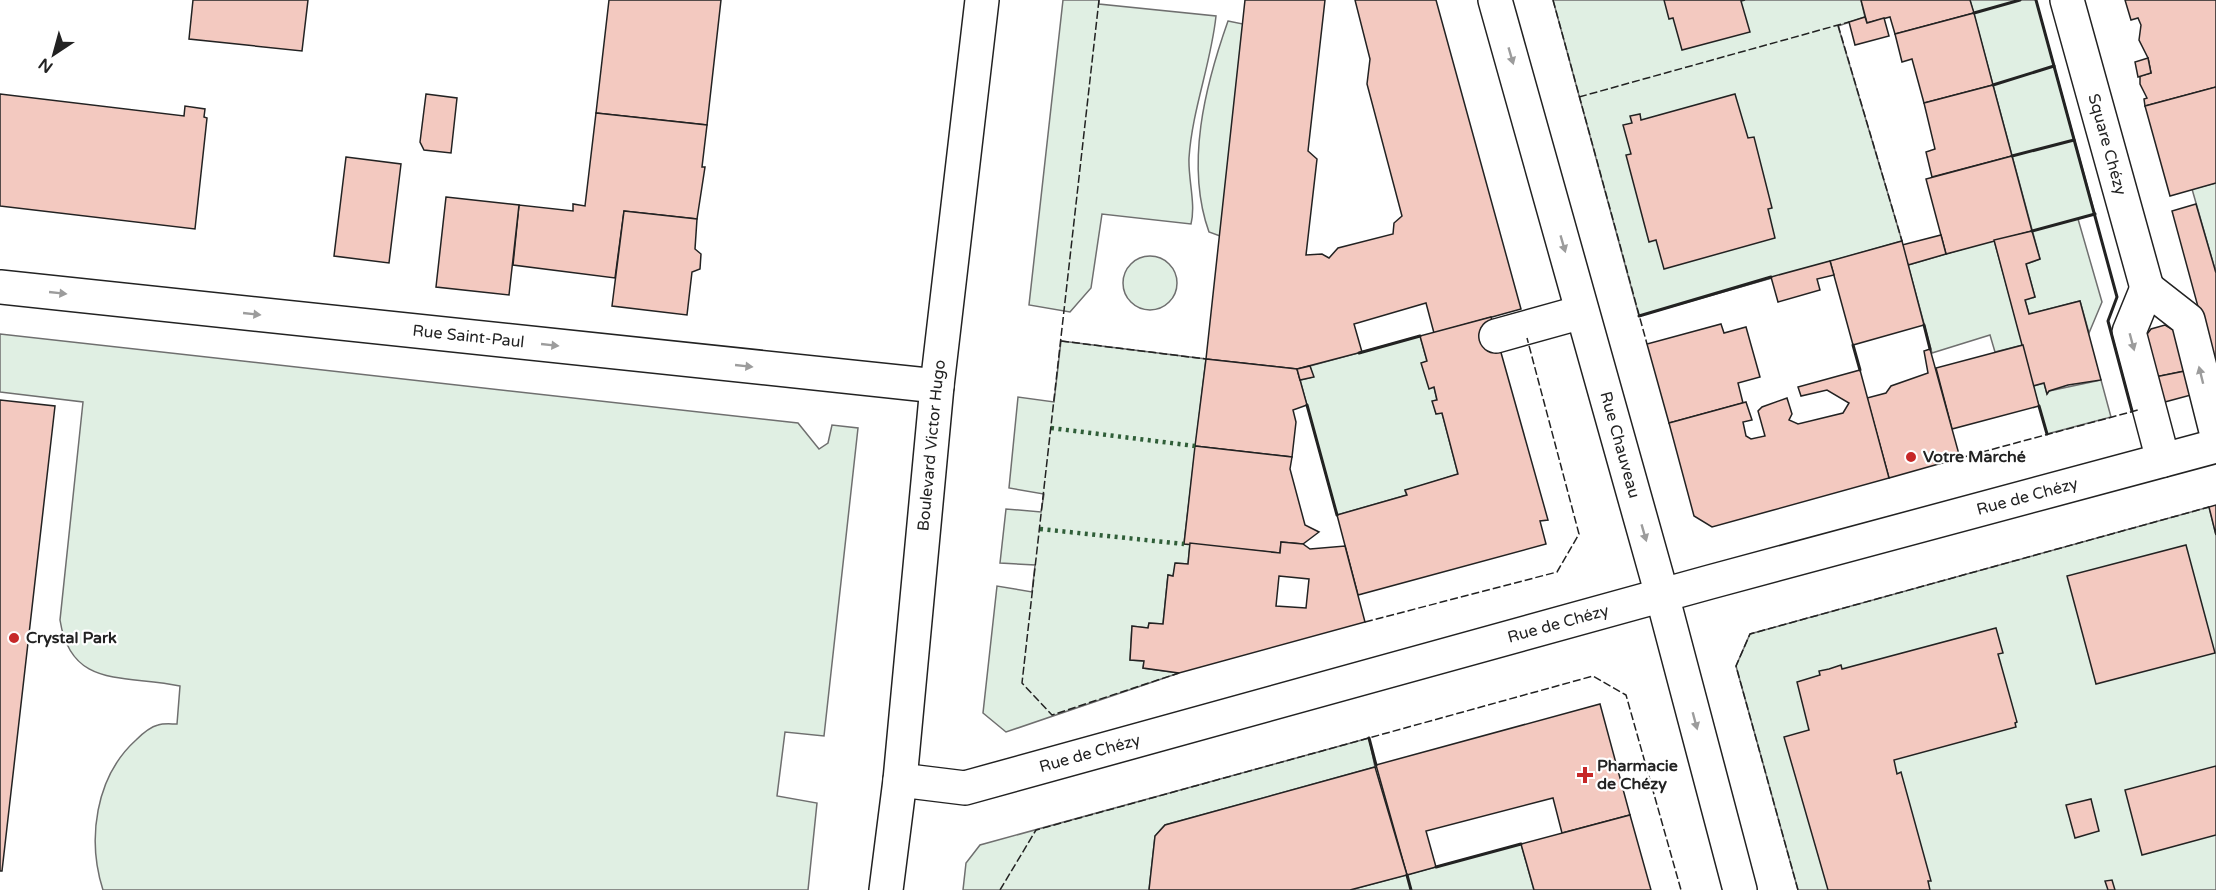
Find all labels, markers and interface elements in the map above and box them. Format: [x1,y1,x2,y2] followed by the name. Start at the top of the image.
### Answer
[24,24,84,84] north arrow
[1506,47,1516,65] one-way arrow
[35,53,57,77] text: N
[2084,92,2131,198] street label: Square Chézy
[1559,235,1568,253] one-way arrow
[49,288,68,298] one-way arrow
[243,309,262,319] one-way arrow
[411,321,525,352] street label: Rue Saint-Paul
[2127,333,2137,352] one-way arrow
[541,341,560,350] one-way arrow
[913,359,950,532] street label: Boulevard Victor Hugo
[735,361,754,371] one-way arrow
[2196,366,2206,384] one-way arrow
[1595,389,1644,501] street label: Rue Chauveau
[1923,447,2026,467] place label: Votre Marché
[1904,450,1918,464] marker: Votre Marché
[1974,473,2081,520] street label: Rue de Chézy
[1640,524,1649,542] one-way arrow
[1505,600,1612,647] street label: Rue de Chézy
[26,628,117,648] place label: Crystal Park
[7,631,21,645] marker: Crystal Park
[1691,712,1700,730] one-way arrow
[1037,730,1143,777] street label: Rue de Chézy
[1597,756,1678,794] place label: Pharmacie de Chézy
[1578,768,1592,782] marker: Pharmacie de Chézy

